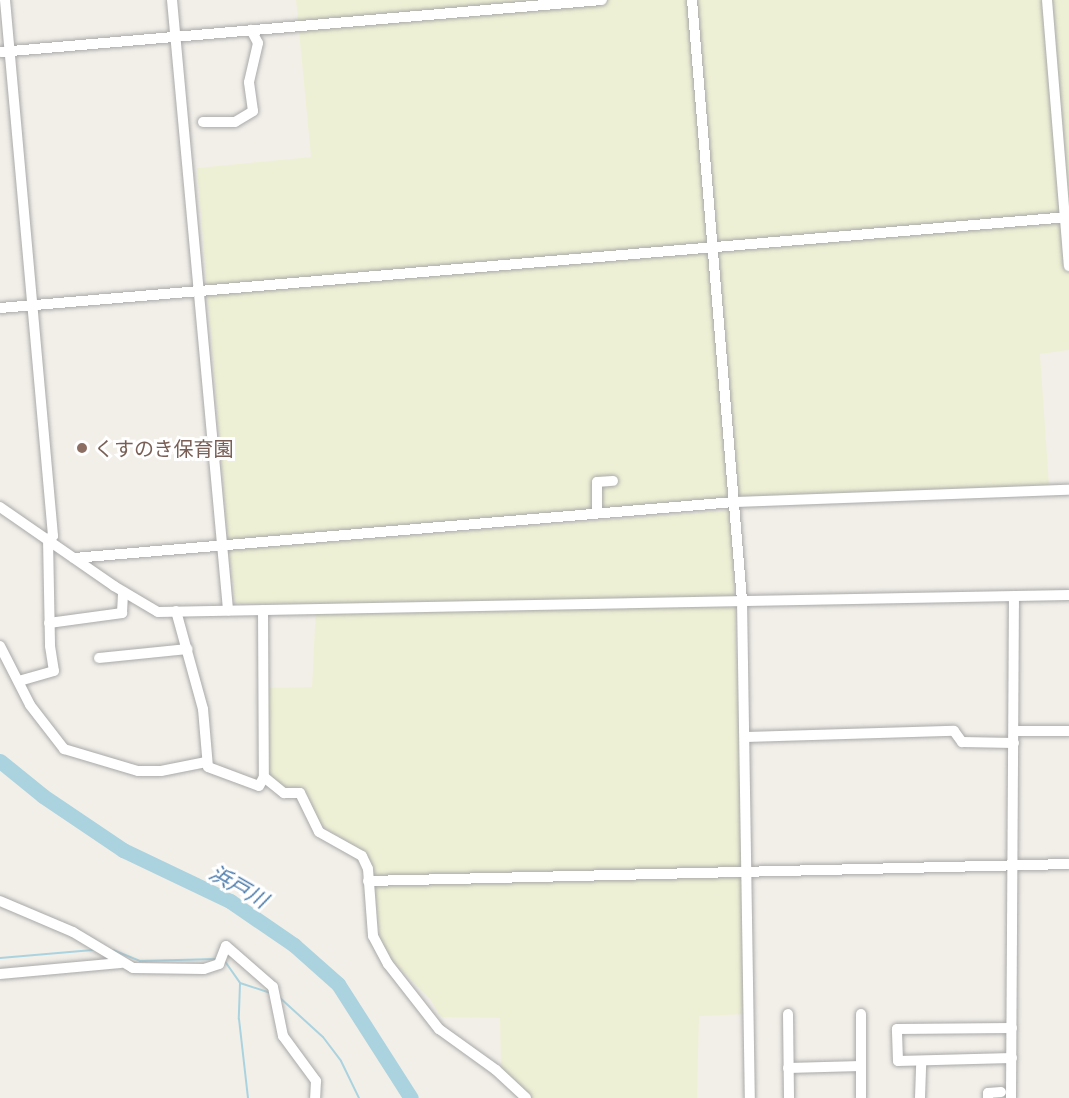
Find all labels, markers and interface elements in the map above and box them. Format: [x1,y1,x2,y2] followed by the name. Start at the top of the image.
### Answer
[94,436,234,460] place label: くすのき保育園
[75,441,89,455] marker: くすのき保育園
[205,859,273,913] water label: 浜戸川

